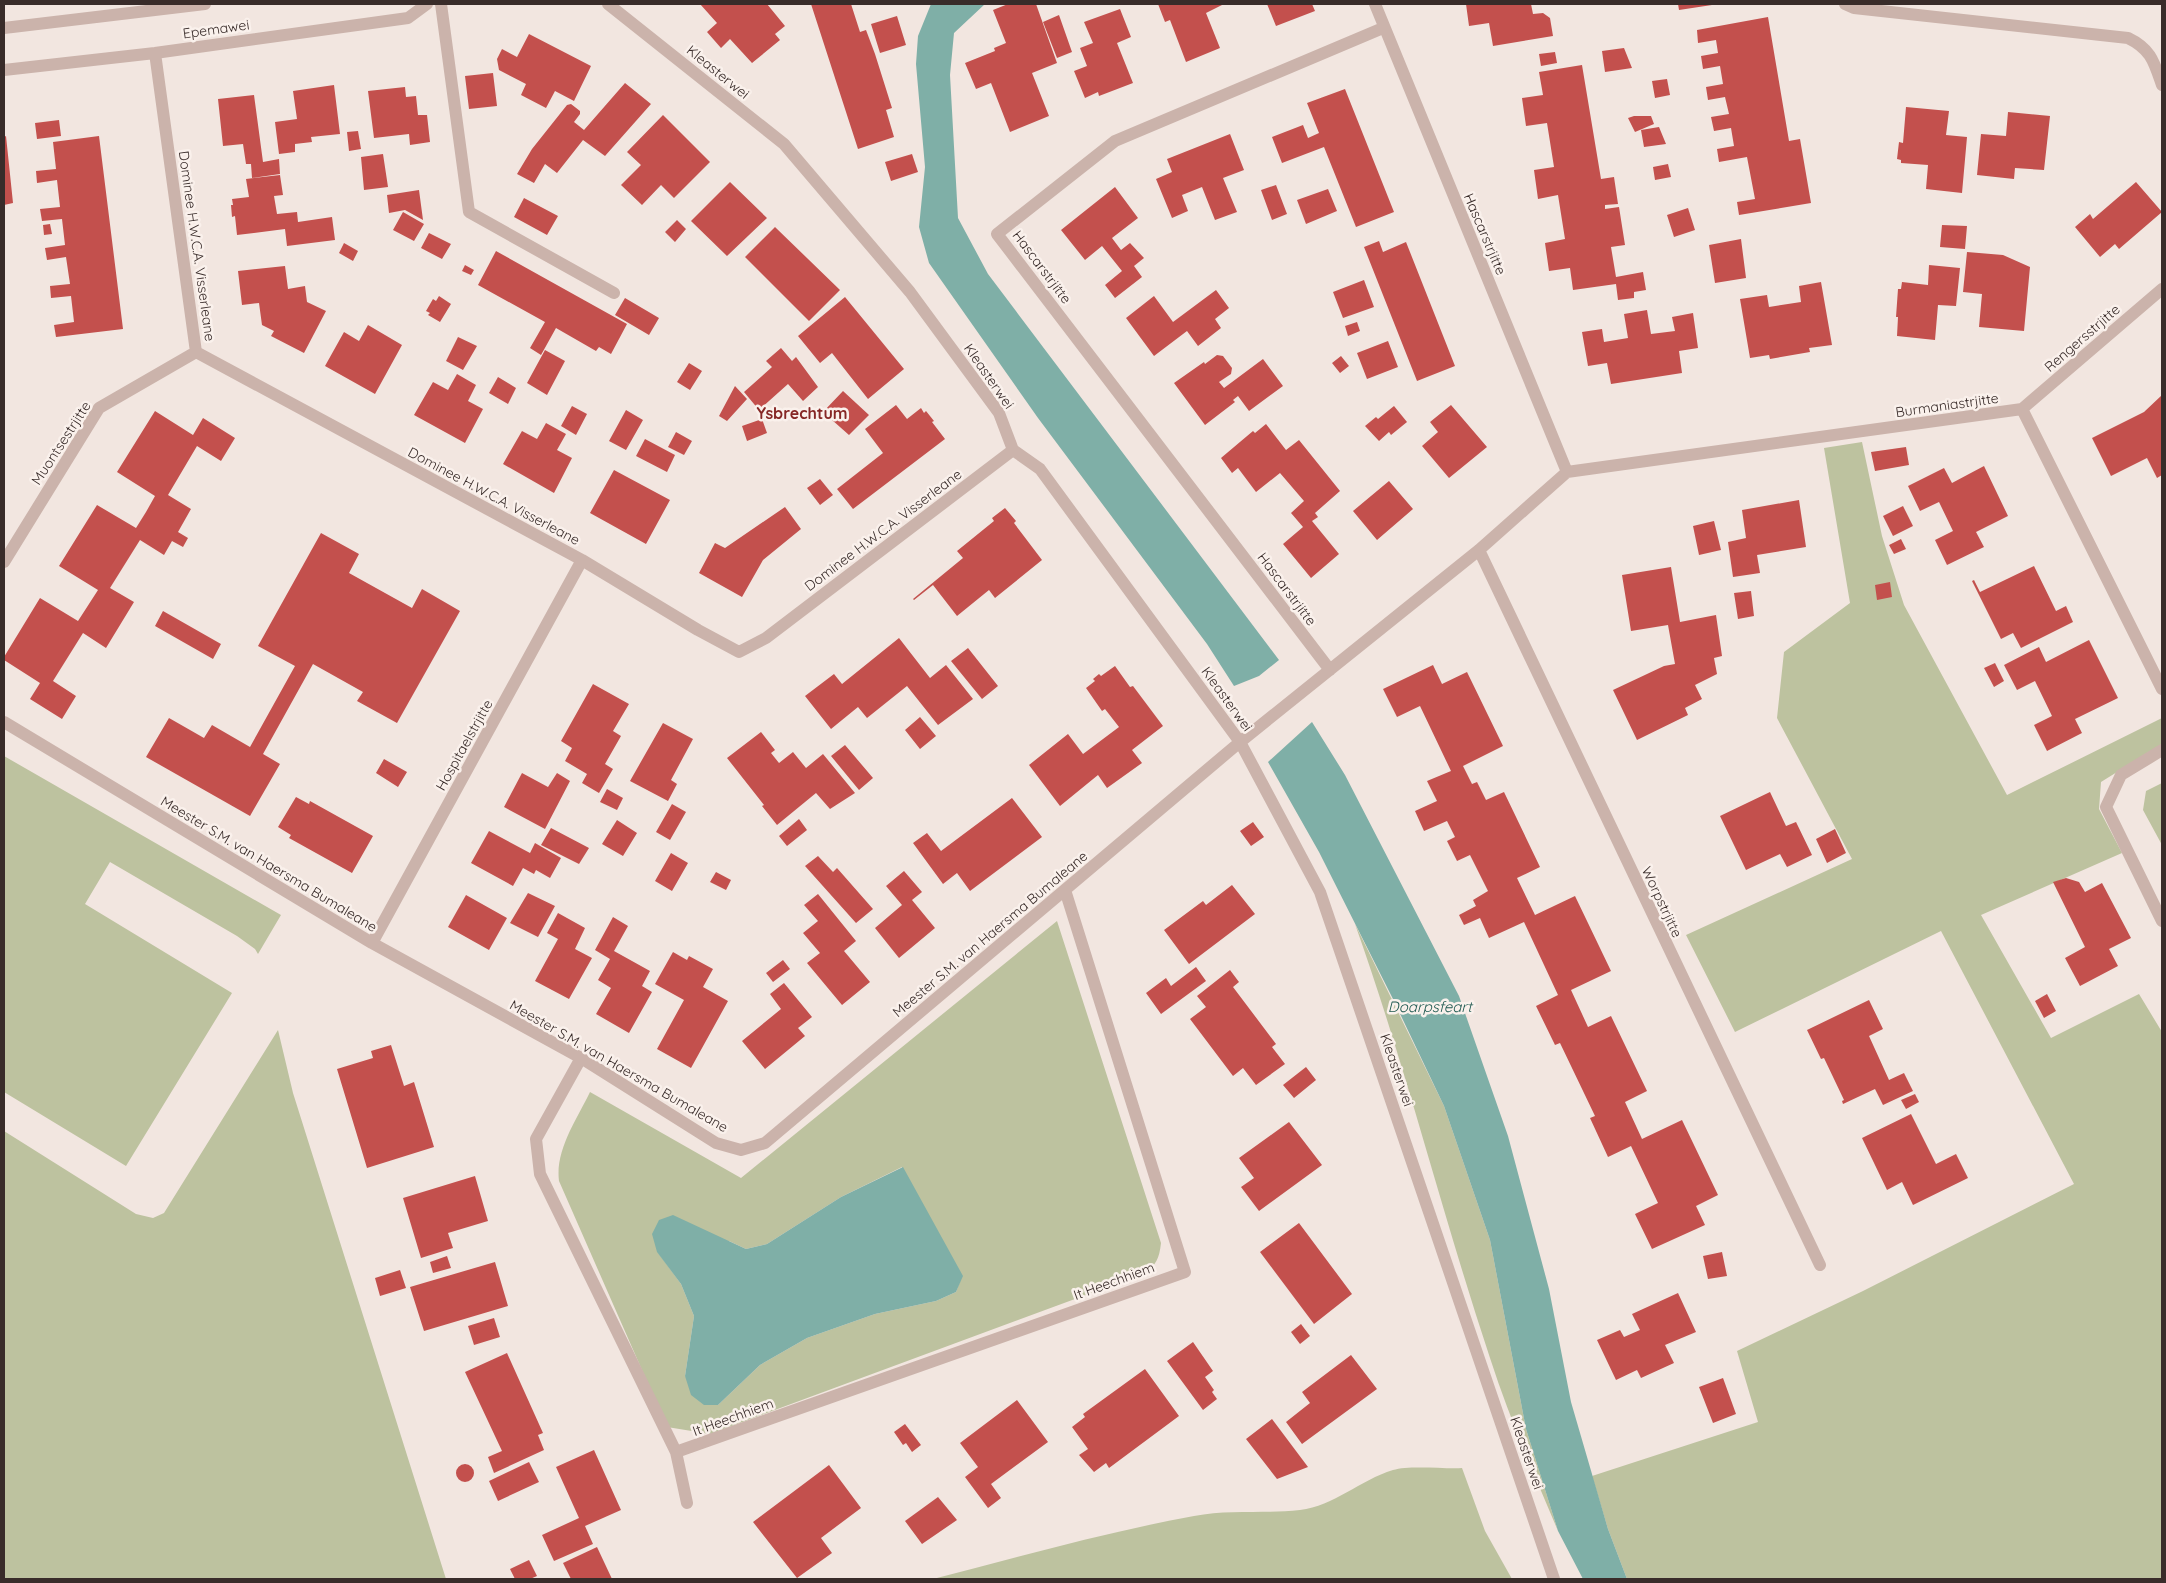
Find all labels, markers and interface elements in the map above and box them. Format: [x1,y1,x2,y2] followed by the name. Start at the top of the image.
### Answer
[182,15,250,43] street label: Epemawei
[683,41,753,103] street label: Kleasterwei
[175,150,219,342] street label: Dominee H.W.C.A. Visserleane
[1460,190,1510,278] street label: Hascarstrjitte
[1009,227,1075,307] street label: Hascarstrjitte
[2041,300,2124,376] street label: Rengersstrjitte
[960,340,1018,412] street label: Kleasterwei
[1894,389,2000,421] street label: Burmaniastrjitte
[27,398,95,488] street label: Muontsestrjitte
[756,403,848,423] district label: Ysbrechtum
[405,443,583,549] street label: Dominee H.W.C.A. Visserleane
[801,465,965,595] street label: Dominee H.W.C.A. Visserleane
[1254,549,1320,629] street label: Hascarstrjitte
[1197,663,1257,735] street label: Kleasterwei
[431,696,497,794] street label: Hospitaelstrjitte
[158,792,381,936] street label: Meester S.M. van Haersma Bumaleane
[889,847,1091,1021] street label: Meester S.M. van Haersma Bumaleane
[1638,864,1686,940] street label: Worpstrjitte
[507,996,731,1136] street label: Meester S.M. van Haersma Bumaleane
[1388,997,1474,1016] water label: Doarpsfeart
[1376,1031,1418,1109] street label: Kleasterwei
[1071,1258,1157,1304] street label: It Heechhiem
[690,1394,776,1440] street label: It Heechhiem
[1506,1414,1548,1492] street label: Kleasterwei

